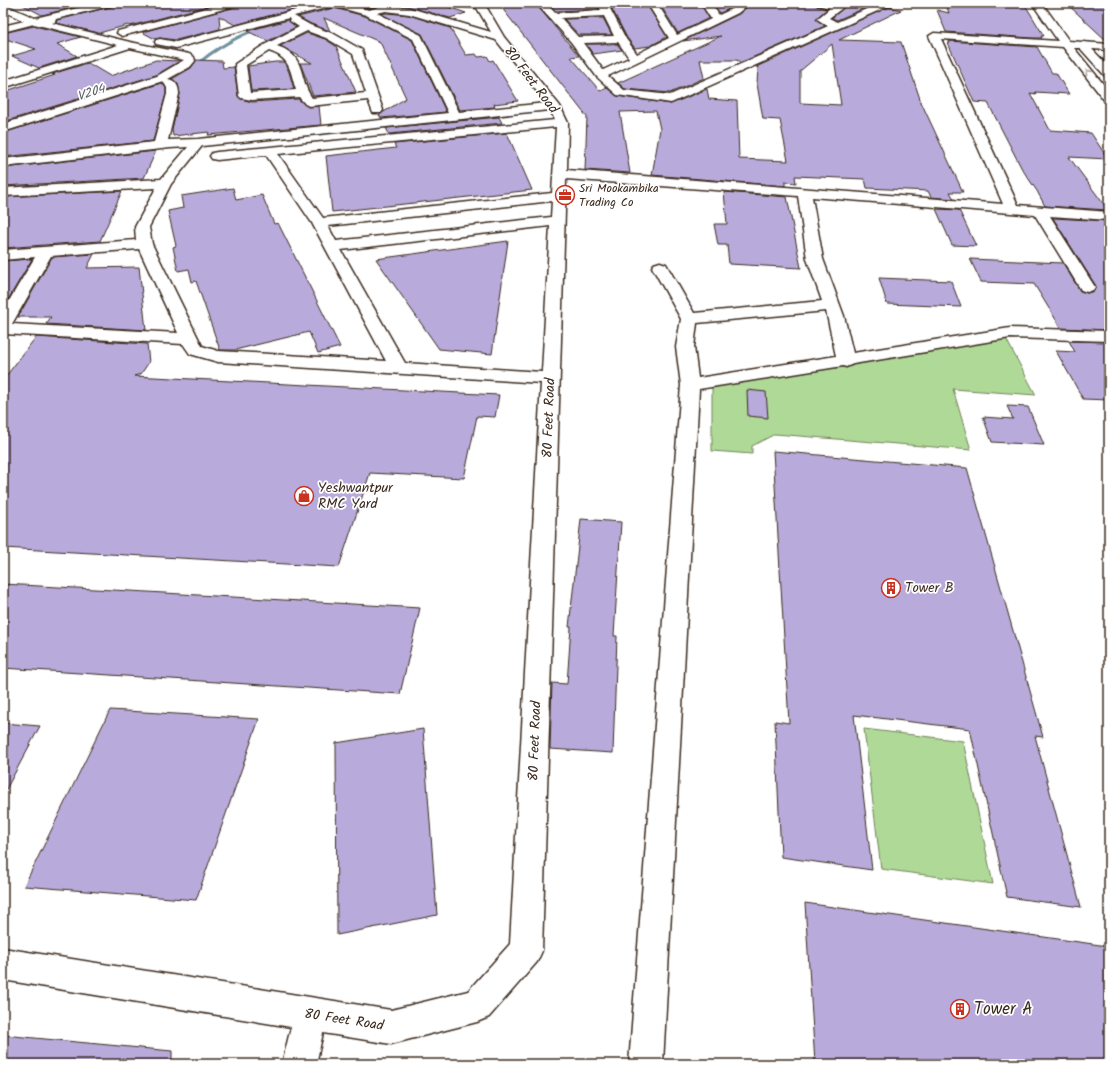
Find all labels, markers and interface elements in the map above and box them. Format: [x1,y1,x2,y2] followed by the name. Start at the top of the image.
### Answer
[498,41,564,119] street label: 80 Feet Road
[1086,70,1093,77] one-way arrow
[74,78,109,107] water label: V204
[579,179,659,212] place label: Sri Mookambika Trading Co
[554,184,576,206] office icon: Sri Mookambika Trading Co
[537,377,561,458] street label: 80 Feet Road
[318,477,394,515] place label: Yeshwantpur RMC Yard
[293,485,315,507] shop icon: Yeshwantpur RMC Yard
[880,577,902,599] building icon: Tower B
[905,577,954,599] place label: Tower B
[523,700,547,781] street label: 80 Feet Road
[974,996,1033,1023] place label: Tower A
[949,998,971,1020] building icon: Tower A
[303,1003,386,1037] street label: 80 Feet Road

